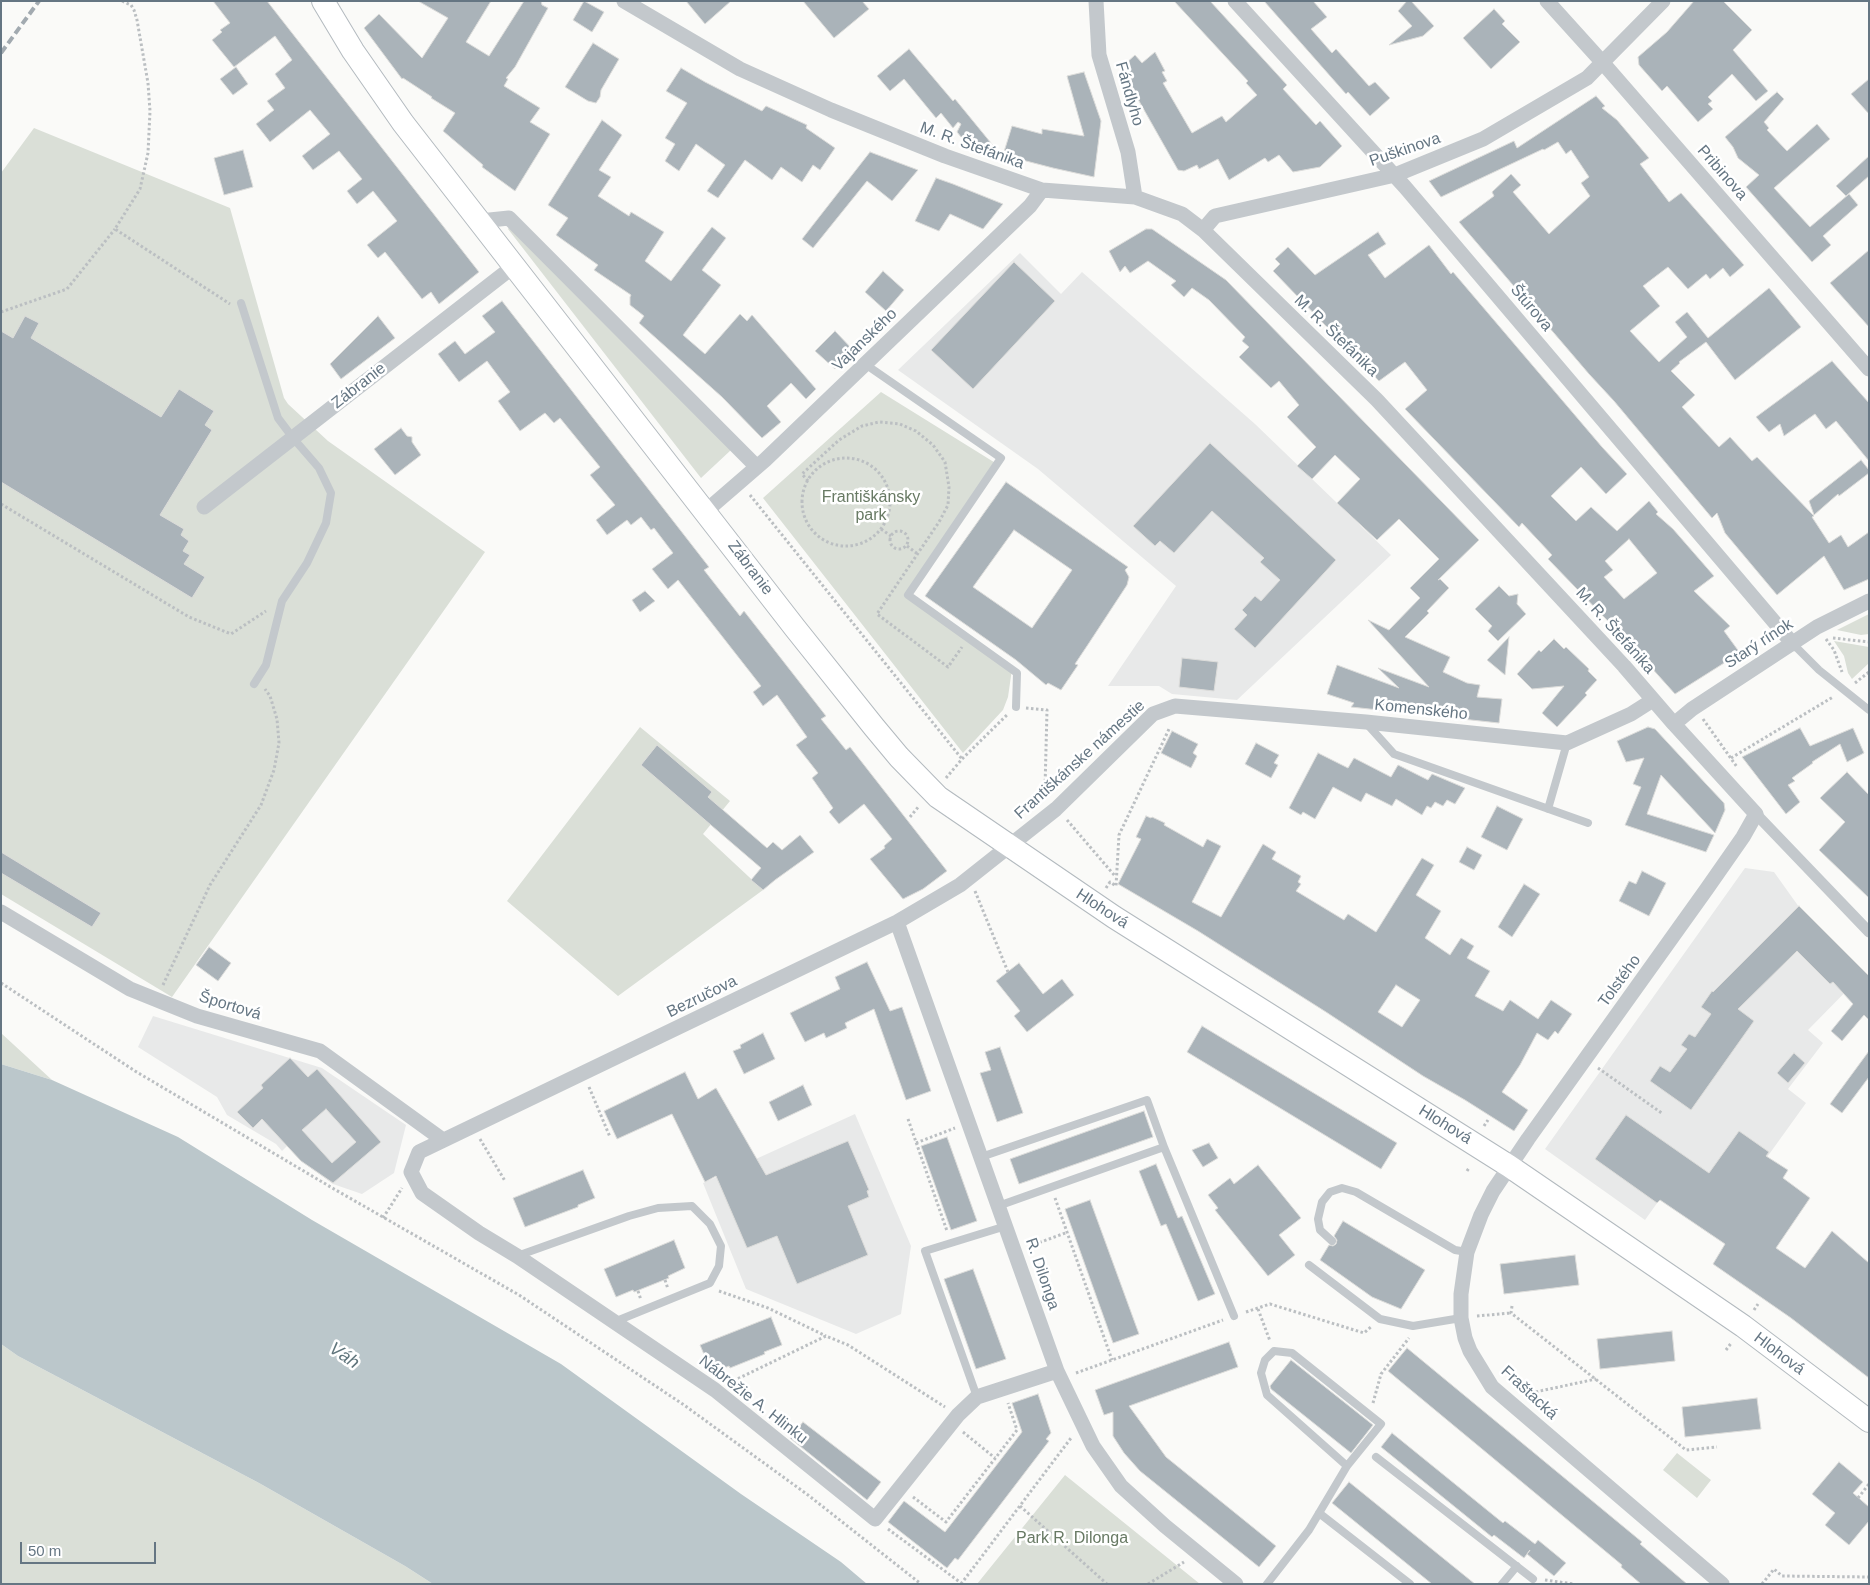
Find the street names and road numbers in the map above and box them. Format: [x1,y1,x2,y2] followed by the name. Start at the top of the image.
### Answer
[1111,60,1147,128] street label: Fándlyho
[917,118,1027,174] street label: M. R. Štefánika
[1367,129,1443,171] street label: Puškinova
[1693,142,1751,204] street label: Pribinova
[1506,281,1556,335] street label: Štúrova
[1290,291,1382,381] street label: M. R. Štefánika
[829,304,901,376] street label: Vajanského
[328,359,390,413] street label: Zábranie
[723,537,777,599] street label: Zábranie
[1571,584,1659,678] street label: M. R. Štefánika
[1721,615,1797,673] street label: Starý rínok
[1011,696,1149,824] street label: Františkánske námestie
[1374,696,1468,724] street label: Komenského
[1072,885,1132,933] street label: Hlohová
[1595,951,1645,1011] street label: Tolstého
[664,972,740,1022] street label: Bezručova
[197,987,263,1025] street label: Športová
[1415,1101,1475,1149] street label: Hlohová
[1021,1236,1063,1312] street label: R. Dilonga
[1750,1329,1808,1379] street label: Hlohová
[695,1352,811,1448] street label: Nábrežie A. Hlinku
[1497,1362,1561,1424] street label: Fraštacká

